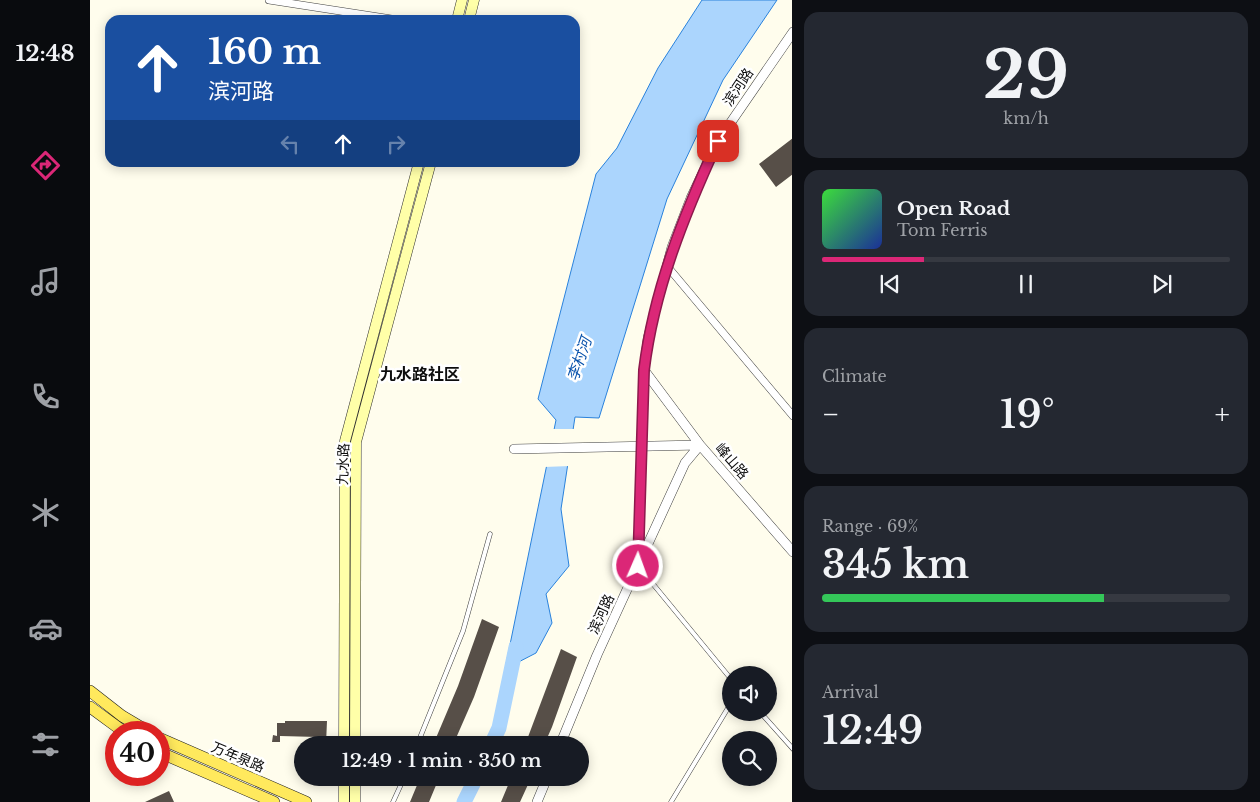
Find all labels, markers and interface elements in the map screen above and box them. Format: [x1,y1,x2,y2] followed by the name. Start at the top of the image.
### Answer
[208,30,321,73] text: 160 m
[125,35,190,100] icon: ahead
[983,35,1069,116] text: 29
[16,40,74,67] text: 12:48
[719,65,757,109] street label: 滨河路
[208,78,274,105] text: 滨河路
[1003,108,1049,128] text: km/h
[697,120,739,162] pin
[704,127,732,155] icon: arrive
[276,130,304,158] icon: left
[329,130,357,158] icon: ahead
[382,130,410,158] icon: right
[28,148,63,183] icon: directions
[897,197,1010,220] text: Open Road
[897,220,988,240] text: Tom Ferris
[28,264,63,299] icon: music
[876,270,904,298] icon: previous
[1012,270,1040,298] icon: pause
[1148,270,1176,298] icon: next
[563,332,596,383] water label: 李村河
[380,364,460,384] district label: 九水路社区
[822,366,887,386] text: Climate
[28,379,63,414] icon: phone
[1000,391,1055,438] text: 19°
[822,397,840,432] text: −
[1215,397,1230,432] text: +
[711,439,753,483] street label: 峰山路
[333,443,353,485] street label: 九水路
[28,495,63,530] icon: climate
[822,516,918,536] text: Range · 69%
[611,539,663,591] position arrow
[822,541,969,588] text: 345 km
[584,591,618,637] street label: 滨河路
[28,611,63,646] icon: car
[722,666,777,786] map controls
[722,666,777,721] button: sound
[822,682,879,702] text: Arrival
[822,707,923,754] text: 12:49
[105,721,170,786] speed limit sign: 40
[28,727,63,762] icon: filters
[722,731,777,786] button: search
[209,738,267,776] street label: 万年泉路
[341,749,542,772] text: 12:49 · 1 min · 350 m

